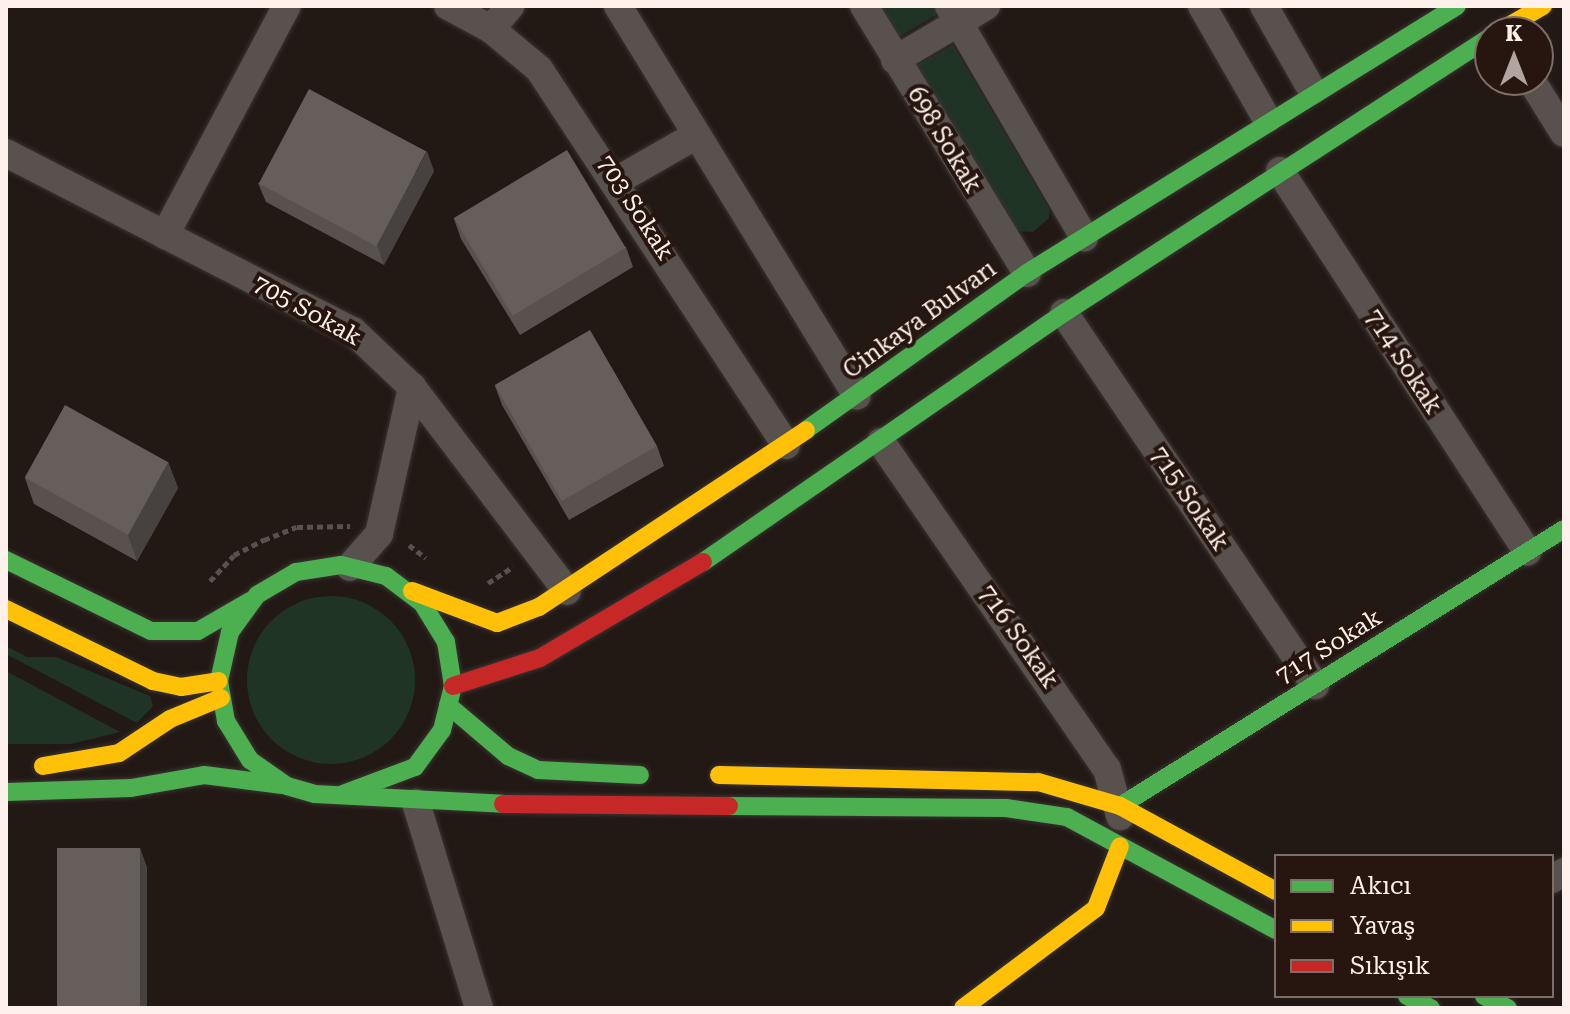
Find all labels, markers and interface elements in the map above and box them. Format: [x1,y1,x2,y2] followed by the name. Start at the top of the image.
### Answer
[1474,16,1554,96] north arrow
[1505,21,1523,46] text: K
[901,82,987,198] street label: 698 Sokak
[591,150,679,266] street label: 703 Sokak
[838,255,1002,385] street label: Cinkaya Bulvarı
[248,270,366,352] street label: 705 Sokak
[1359,304,1447,420] street label: 714 Sokak
[1144,442,1234,556] street label: 715 Sokak
[972,580,1064,694] street label: 716 Sokak
[1271,603,1387,691] street label: 717 Sokak
[1274,854,1554,998] legend
[1350,872,1411,900] text: Akıcı
[1350,912,1415,940] text: Yavaş
[1350,952,1430,980] text: Sıkışık

